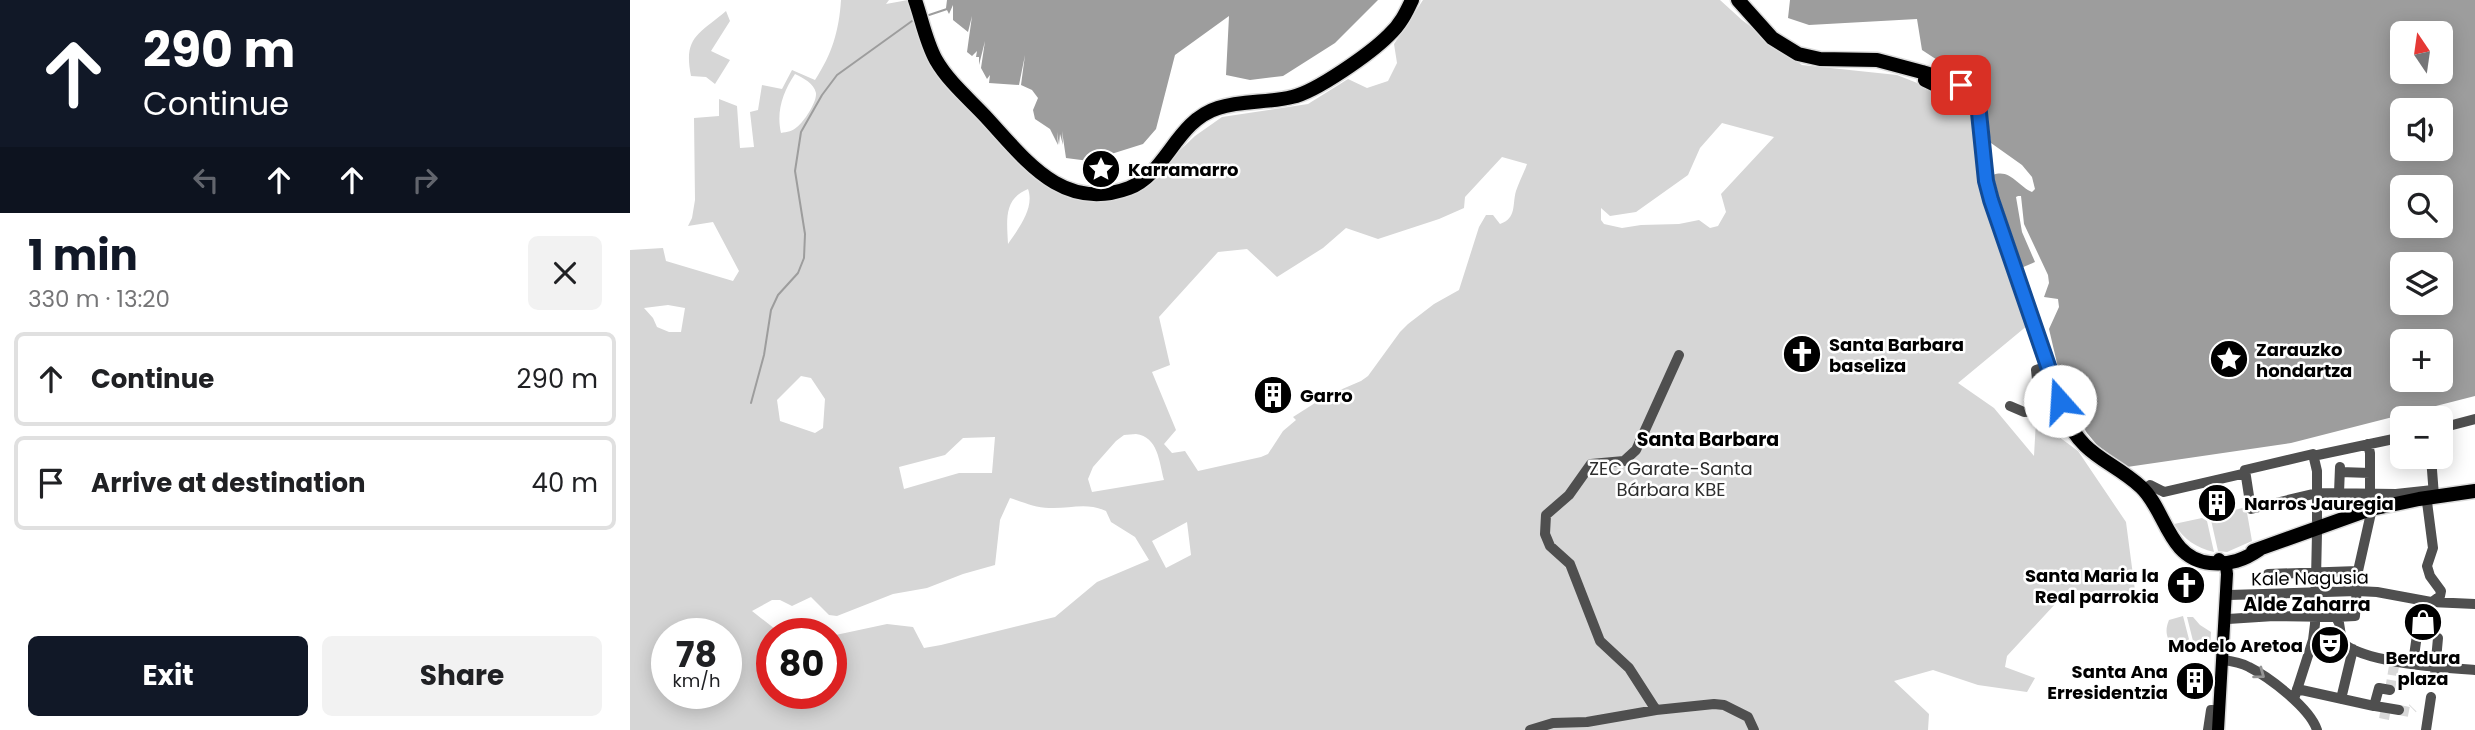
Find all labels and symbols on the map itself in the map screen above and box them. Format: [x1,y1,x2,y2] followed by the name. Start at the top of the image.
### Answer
[2390,21,2454,84] north arrow
[1931,55,1991,115] pin
[1080,148,1122,190] place icon: Karramarro
[1128,157,1239,182] place label: Karramarro
[1829,332,1964,378] place label: Santa Barbara baseliza
[1781,333,1823,375] church icon: Santa Barbara baseliza
[2256,337,2352,383] place label: Zarauzko hondartza
[2208,338,2250,380] place icon: Zarauzko hondartza
[2023,364,2097,438] position arrow
[1252,374,1294,416] building icon: Garro
[1300,383,1353,408] place label: Garro
[1637,426,1779,453] district label: Santa Barbara
[1589,456,1753,502] park label: ZEC Garate-Santa Bárbara KBE
[2196,482,2238,524] building icon: Narros Jauregia
[2244,491,2394,516] place label: Narros Jauregia
[2025,563,2159,609] place label: Santa Maria la Real parrokia
[2165,564,2207,606] church icon: Santa Maria la Real parrokia
[2251,564,2369,592] street label: Kale Nagusia
[2243,591,2371,618] district label: Alde Zaharra
[2402,601,2444,643] shop icon: Berdura plaza
[756,618,847,709] speed limit sign: 80
[2309,624,2351,666] theatre icon: Modelo Aretoa
[2168,633,2303,658] place label: Modelo Aretoa
[2386,645,2460,691] place label: Berdura plaza
[2047,659,2168,705] place label: Santa Ana Erresidentzia
[2174,660,2216,702] building icon: Santa Ana Erresidentzia
[2252,666,2265,678] one-way arrow

